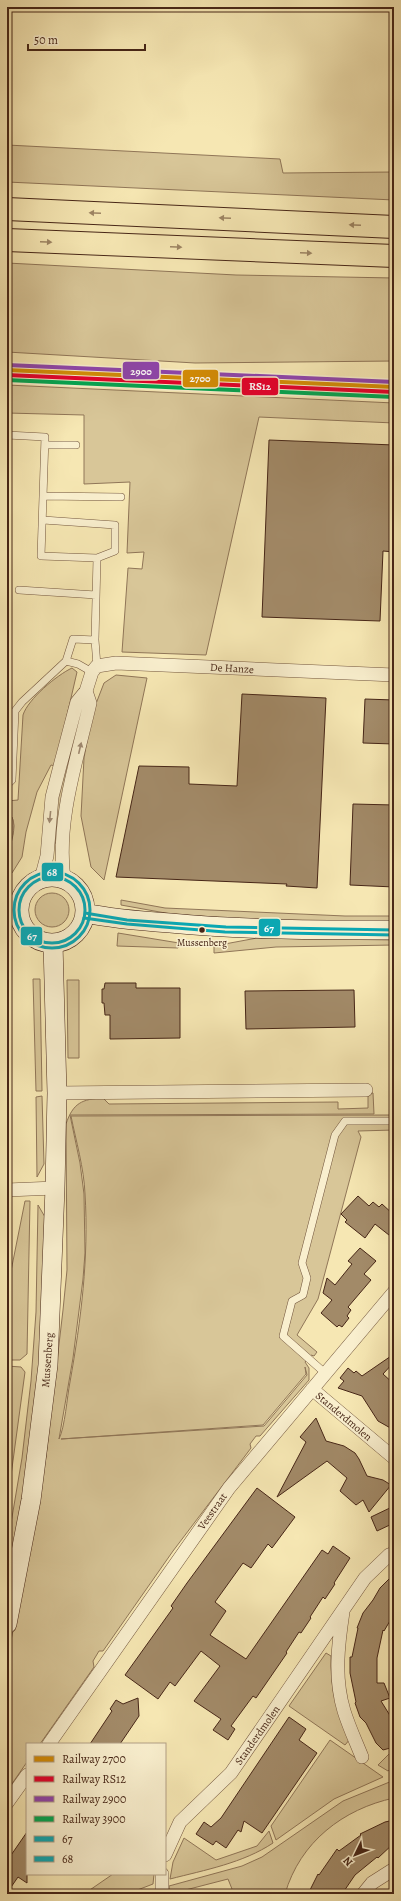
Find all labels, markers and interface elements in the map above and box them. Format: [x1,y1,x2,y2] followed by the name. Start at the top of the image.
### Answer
[28,26,145,52] scale bar
[34,32,58,48] text: 50 m
[89,209,101,216] one-way arrow
[218,215,231,221] one-way arrow
[348,222,361,228] one-way arrow
[40,238,52,245] one-way arrow
[170,244,182,251] one-way arrow
[300,250,313,256] one-way arrow
[122,361,160,380] line badge: 2900
[130,364,152,379] text: 2900
[182,369,219,388] line badge: 2700
[189,371,211,386] text: 2700
[241,377,279,396] line badge: RS12
[249,379,272,394] text: RS12
[210,660,254,677] street label: De Hanze
[77,742,83,754] one-way arrow
[47,811,53,823] one-way arrow
[41,862,64,882] line badge: 68
[47,865,57,880] text: 68
[258,918,281,937] line badge: 67
[264,921,274,936] text: 67
[197,925,207,935] marker: Mussenberg
[20,926,43,946] line badge: 67
[27,929,37,944] text: 67
[177,936,227,949] place label: Mussenberg
[38,1332,57,1388] street label: Mussenberg
[312,1388,375,1445] street label: Standerdmolen
[194,1490,231,1534] street label: Veestraat
[231,1702,284,1768] street label: Standerdmolen
[26,1743,166,1875] legend
[62,1751,126,1767] text: Railway 2700
[62,1771,126,1787] text: Railway RS12
[62,1791,126,1807] text: Railway 2900
[62,1811,126,1827] text: Railway 3900
[62,1831,74,1847] text: 67
[335,1835,375,1875] north arrow
[62,1851,74,1867] text: 68
[340,1853,356,1870] text: N

